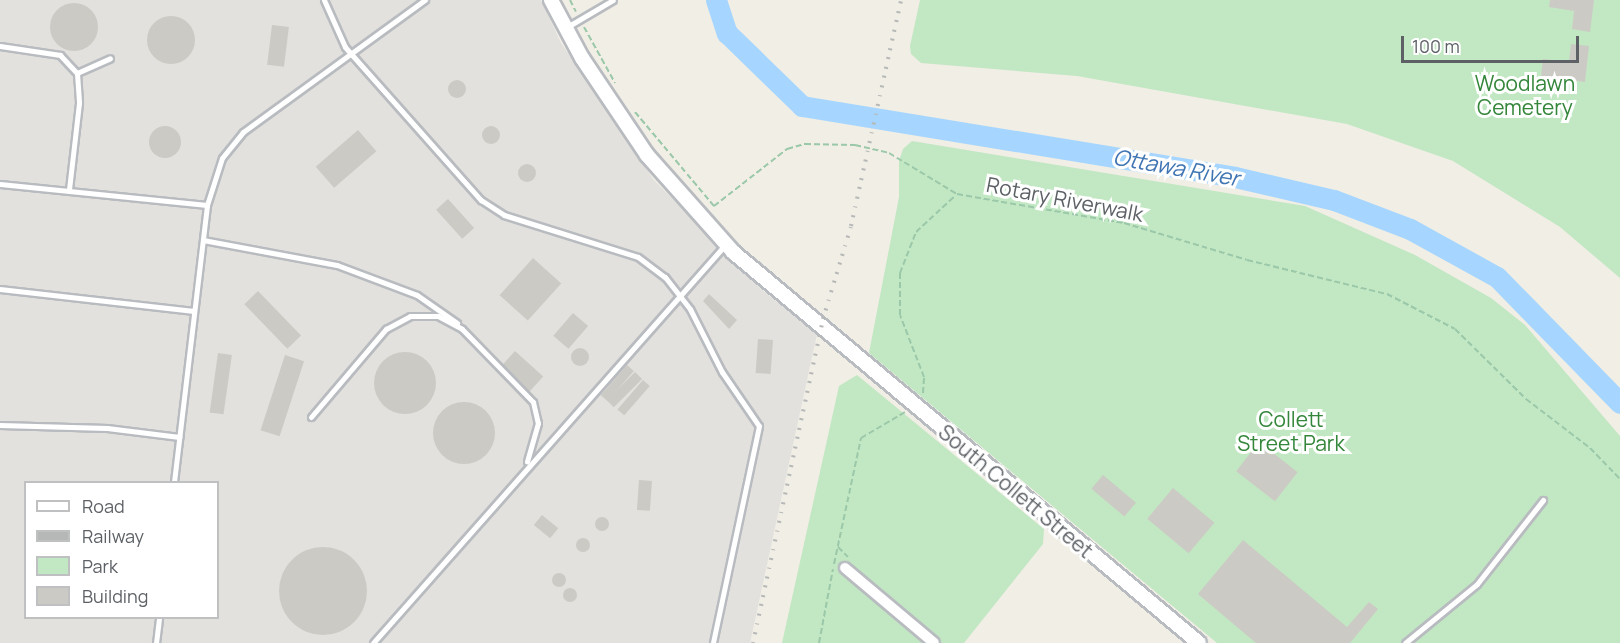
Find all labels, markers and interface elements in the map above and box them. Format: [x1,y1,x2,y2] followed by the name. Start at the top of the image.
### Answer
[1404,24,1582,62] scale bar
[1412,34,1460,58] text: 100 m
[1475,70,1575,120] park label: Woodlawn Cemetery
[1111,144,1241,192] water label: Ottawa River
[984,171,1146,227] street label: Rotary Riverwalk
[1237,406,1345,456] park label: Collett Street Park
[934,419,1098,563] street label: South Collett Street
[24,481,219,619] legend
[82,494,125,518] text: Road
[82,524,144,548] text: Railway
[82,554,118,578] text: Park
[82,584,148,608] text: Building

